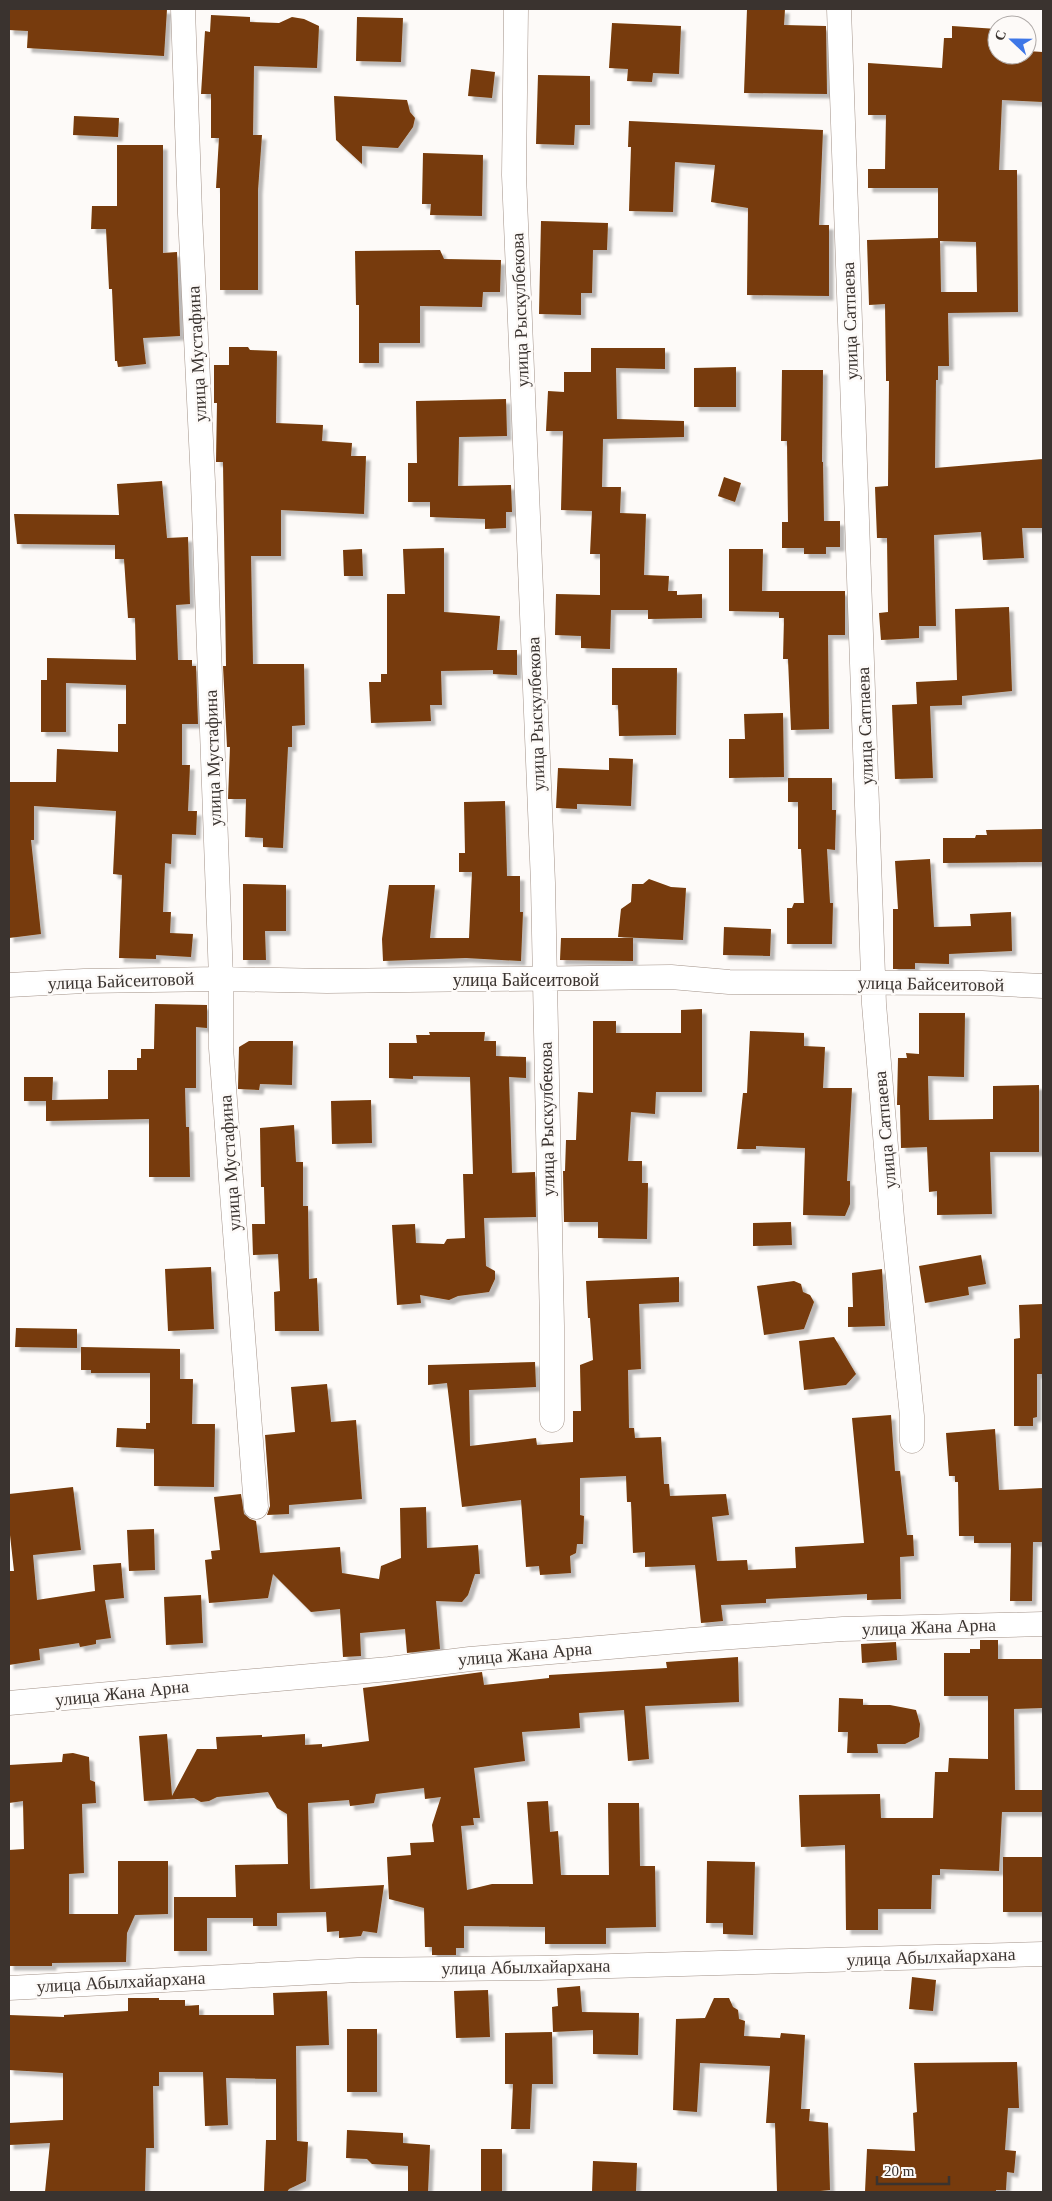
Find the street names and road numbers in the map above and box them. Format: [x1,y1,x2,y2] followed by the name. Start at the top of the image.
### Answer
[507,232,533,388] street label: улица Рыскулбекова
[838,262,862,380] street label: улица Сатпаева
[183,285,211,423] street label: улица Мустафина
[523,636,549,792] street label: улица Рыскулбекова
[853,667,877,785] street label: улица Сатпаева
[201,689,225,827] street label: улица Мустафина
[48,968,195,994] street label: улица Байсеитовой
[453,970,600,990] street label: улица Байсеитовой
[858,973,1005,995] street label: улица Байсеитовой
[536,1041,558,1197] street label: улица Рыскулбекова
[870,1070,900,1190] street label: улица Сатпаева
[215,1094,245,1232] street label: улица Мустафина
[862,1615,996,1639] street label: улица Жана Арна
[457,1638,593,1670] street label: улица Жана Арна
[54,1676,190,1710] street label: улица Жана Арна
[846,1944,1016,1970] street label: улица Абылхайархана
[441,1956,611,1978] street label: улица Абылхайархана
[36,1968,206,1996] street label: улица Абылхайархана

